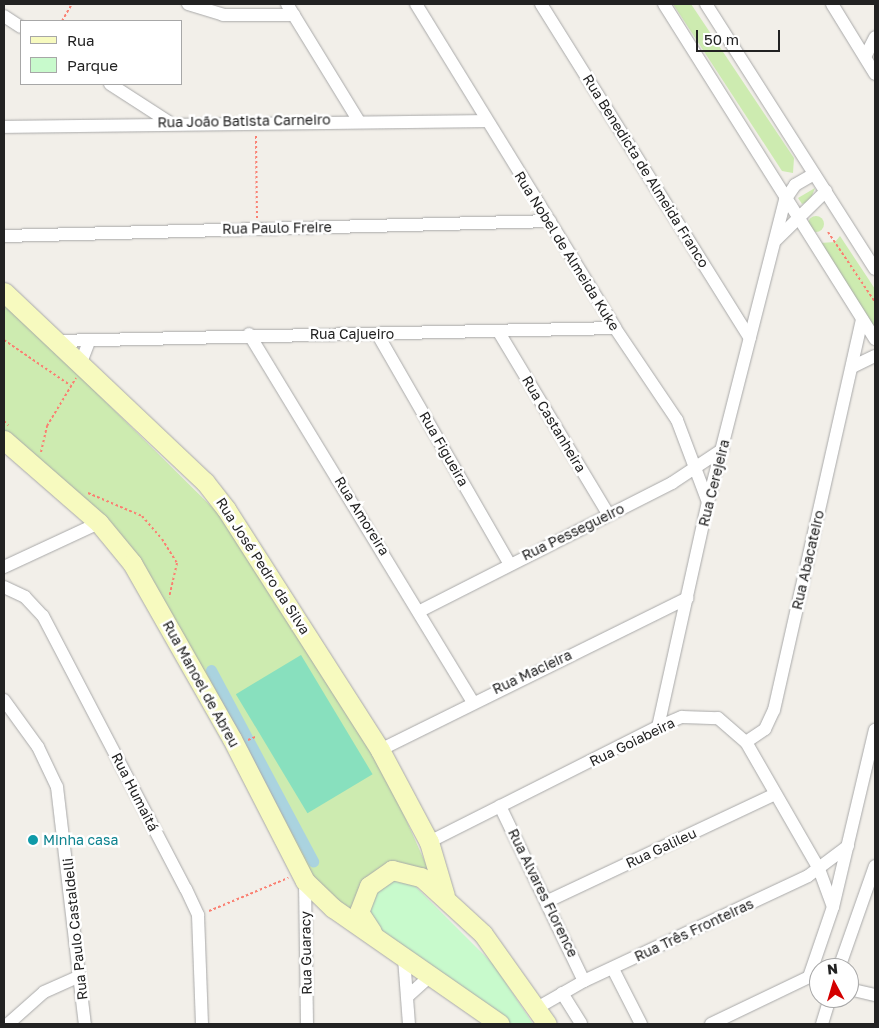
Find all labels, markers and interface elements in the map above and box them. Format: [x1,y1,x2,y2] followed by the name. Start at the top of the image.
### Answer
[20,20,182,85] legend
[699,20,783,52] scale bar
[704,30,739,48] text: 50 m
[67,31,94,49] text: Rua
[67,56,118,74] text: Parque
[579,71,713,271] street label: Rua Benedicta de Almeida Franco
[157,111,331,131] street label: Rua João Batista Carneiro
[511,168,623,334] street label: Rua Nobel de Almeida Kuke
[222,219,332,237] street label: Rua Paulo Freire
[310,326,394,342] street label: Rua Cajueiro
[519,373,589,475] street label: Rua Castanheira
[416,409,472,489] street label: Rua Figueira
[695,438,733,528] street label: Rua Cerejeira
[331,474,393,558] street label: Rua Amoreira
[213,495,313,637] street label: Rua José Pedro da Silva
[519,500,627,564] street label: Rua Pessegueiro
[788,509,828,611] street label: Rua Abacateiro
[159,618,243,750] street label: Rua Manoel de Abreu
[490,646,574,698] street label: Rua Macieira
[587,714,677,770] street label: Rua Goiabeira
[108,750,162,834] street label: Rua Humaitá
[623,824,699,872] street label: Rua Galileu
[505,826,581,960] street label: Rua Alvares Florence
[43,832,118,848] place label: Minha casa
[27,834,39,846] marker: Minha casa
[59,857,91,1001] street label: Rua Paulo Castaldelli
[632,895,756,965] street label: Rua Três Fronteiras
[297,911,315,995] street label: Rua Guaracy
[809,958,859,1008] north arrow
[826,960,839,978] text: N

